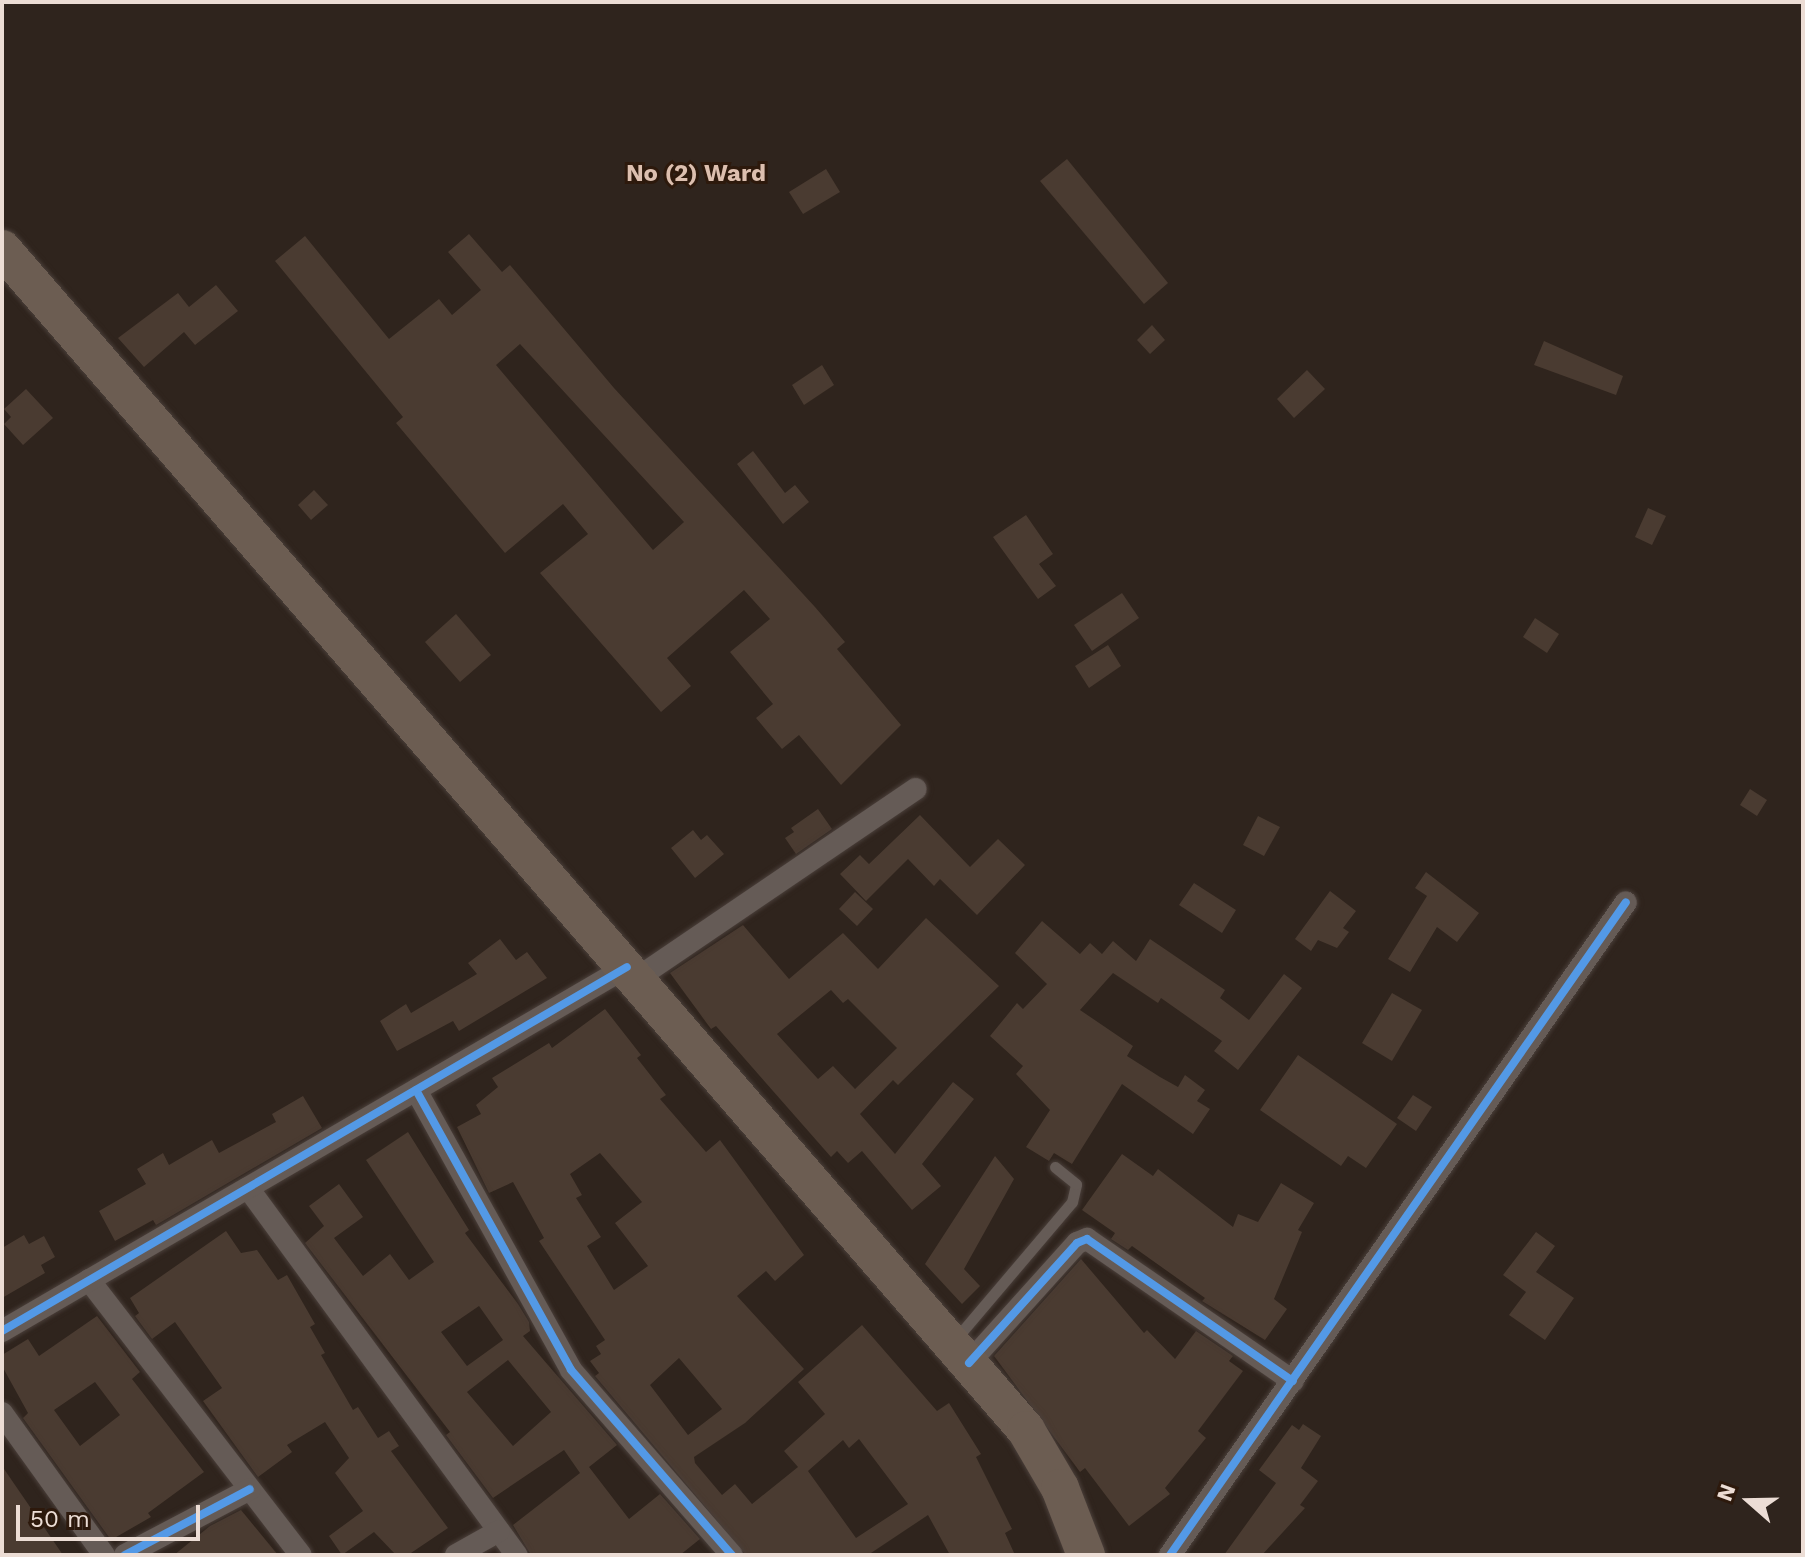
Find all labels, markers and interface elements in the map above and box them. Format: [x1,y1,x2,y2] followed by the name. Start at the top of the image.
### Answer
[626,160,766,188] district label: No (2) Ward
[1709,1461,1789,1541] north arrow
[1711,1481,1741,1505] text: N
[20,1489,204,1539] scale bar
[30,1505,90,1533] text: 50 m

